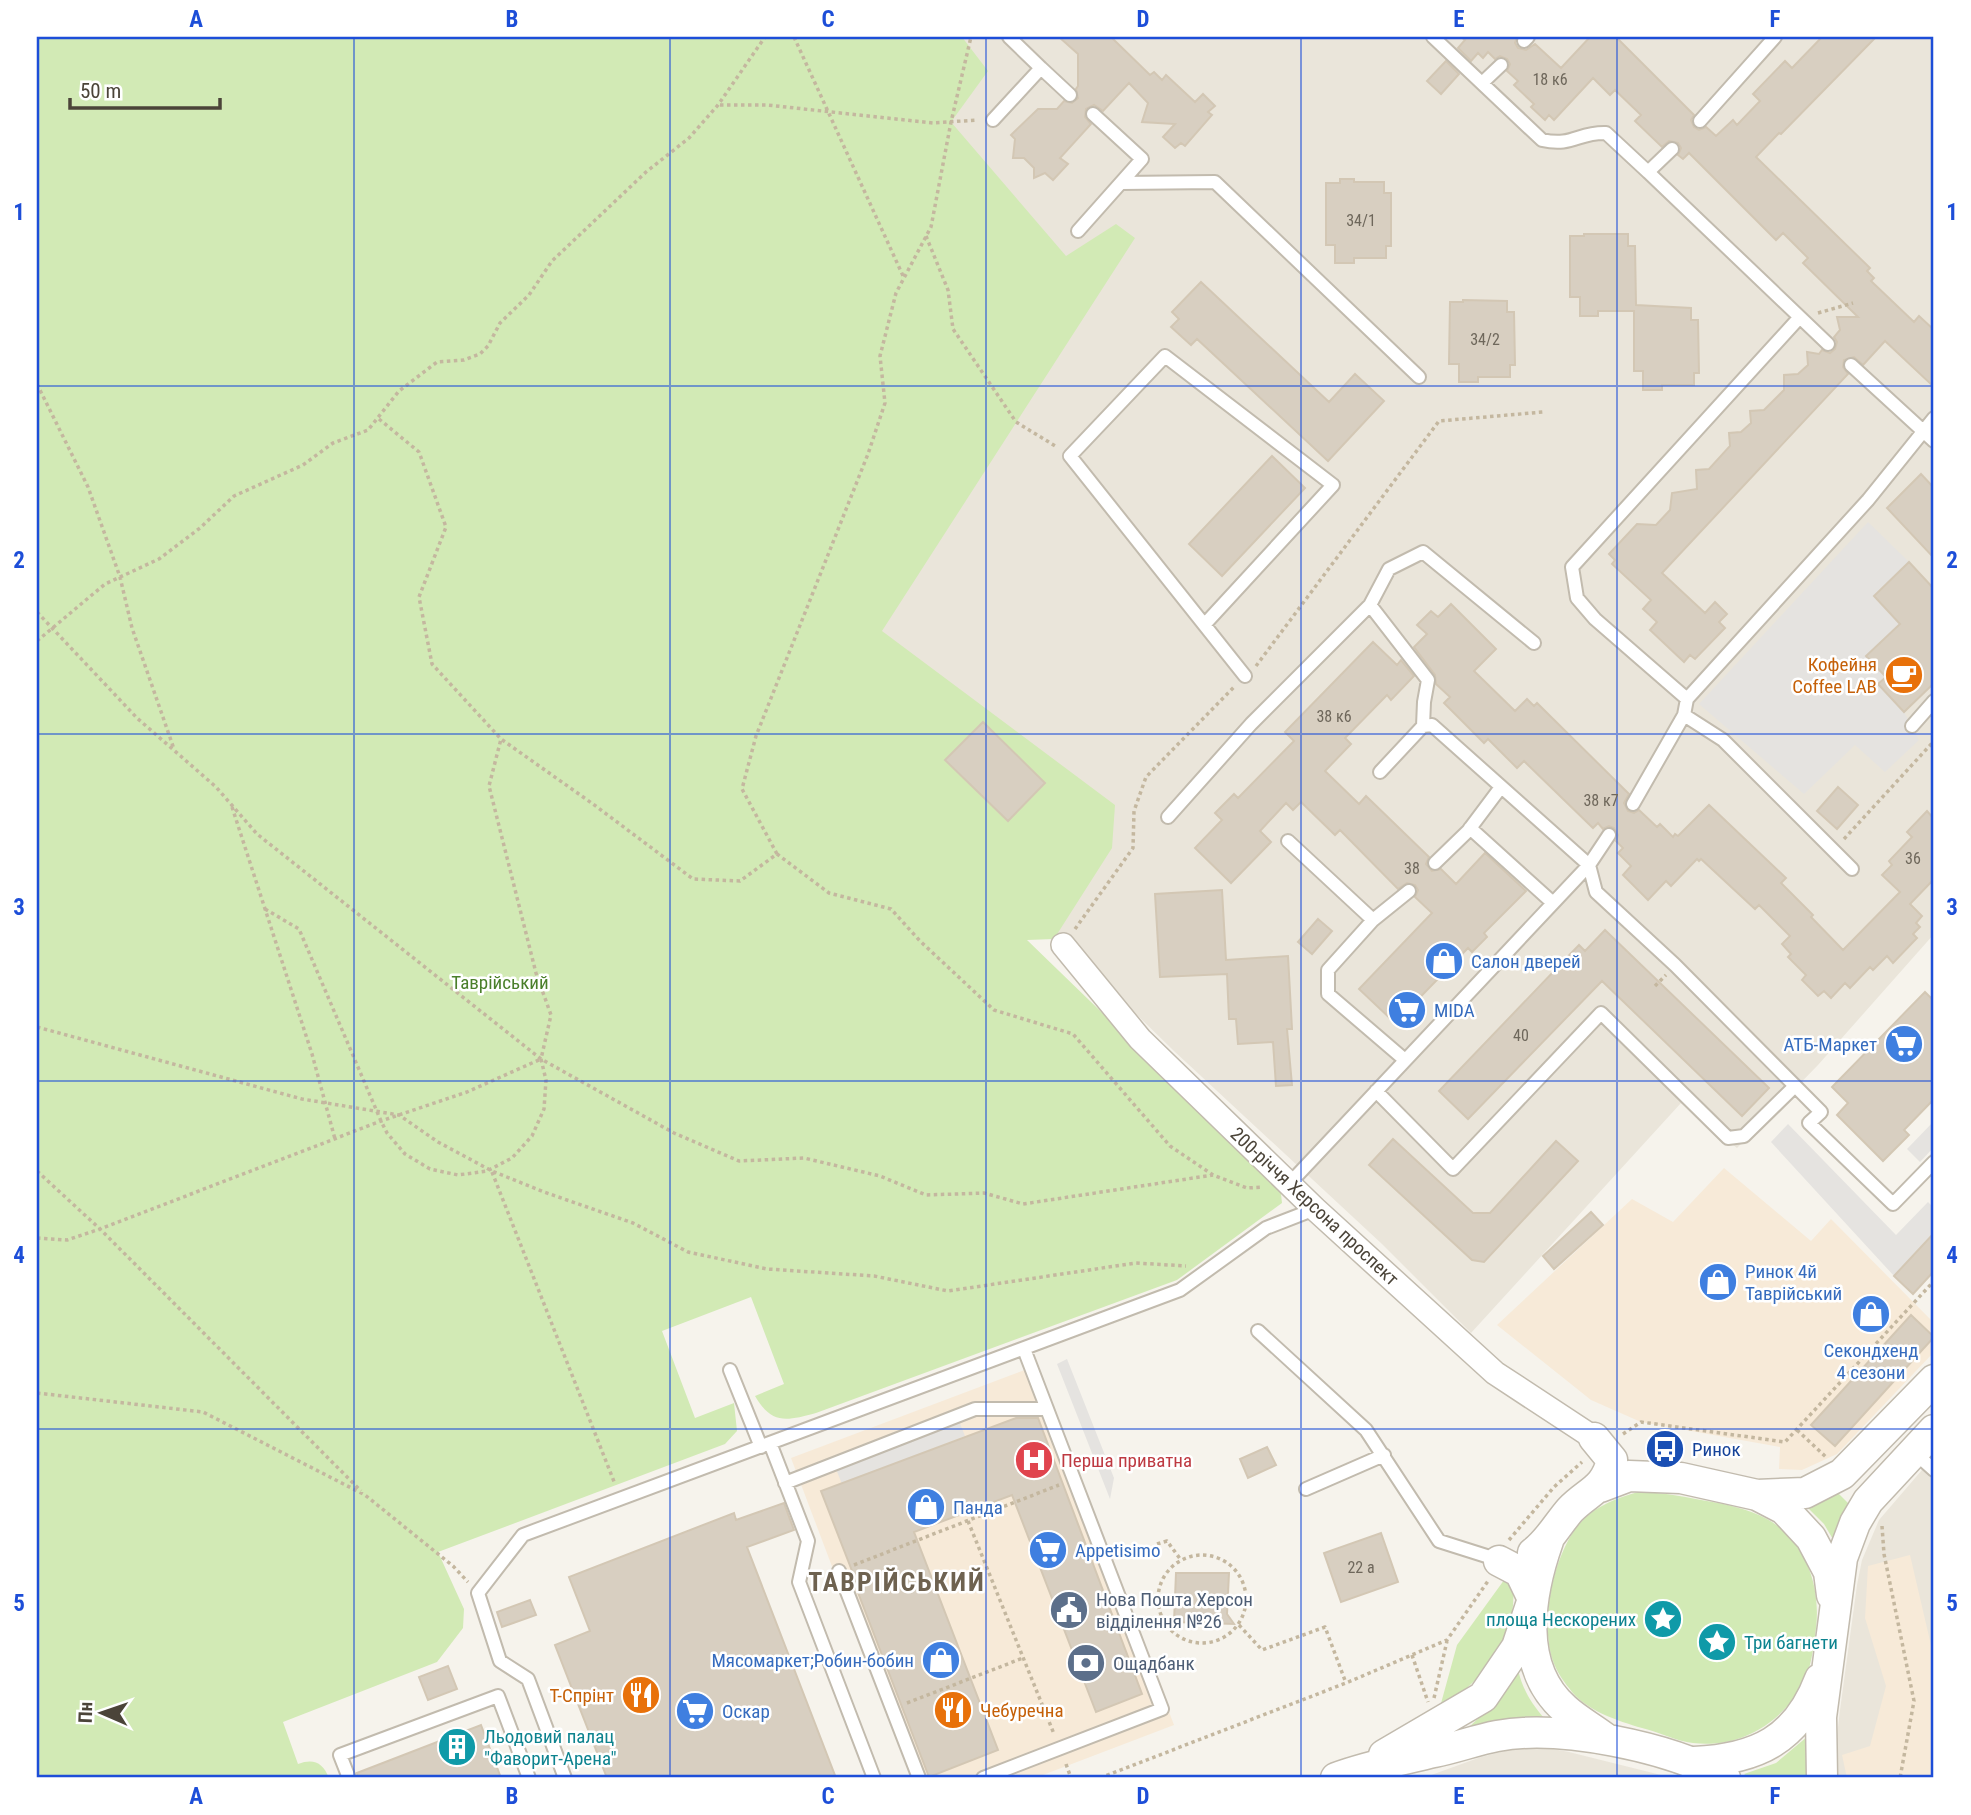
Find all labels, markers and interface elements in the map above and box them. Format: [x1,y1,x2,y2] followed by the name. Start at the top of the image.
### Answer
[189,6,203,33] text: A
[506,6,518,33] text: B
[821,6,835,33] text: C
[1137,6,1150,33] text: D
[1453,6,1465,33] text: E
[1770,6,1781,33] text: F
[70,66,220,110] scale bar
[1532,70,1568,89] house number: 18 к6
[80,79,121,103] text: 50 m
[13,199,25,226] text: 1
[1946,199,1958,226] text: 1
[1346,211,1376,230] house number: 34/1
[1470,330,1500,349] house number: 34/2
[13,547,25,574] text: 2
[1946,547,1958,574] text: 2
[1792,653,1877,698] place label: Кофейня Coffee LAB
[1883,654,1925,696] cafe icon: Кофейня Coffee LAB
[1316,707,1352,726] house number: 38 к6
[1583,791,1619,810] house number: 38 к7
[1905,849,1921,868] house number: 36
[1404,859,1420,878] house number: 38
[13,894,25,921] text: 3
[1946,894,1958,921] text: 3
[1423,940,1465,982] shop icon: Салон дверей
[1471,950,1581,973] place label: Салон дверей
[451,971,549,994] park label: Таврійський
[1386,989,1428,1031] supermarket icon: MIDA
[1434,999,1475,1022] place label: MIDA
[1883,1023,1925,1065] supermarket icon: АТБ-Маркет
[1513,1026,1529,1045] house number: 40
[1784,1033,1877,1056] place label: АТБ-Маркет
[1226,1122,1403,1290] street label: 200-річчя Херсона проспект
[13,1242,25,1269] text: 4
[1946,1242,1958,1269] text: 4
[1745,1260,1842,1305] place label: Ринок 4й Таврійський
[1697,1261,1739,1303] shop icon: Ринок 4й Таврійський
[1850,1293,1892,1335] shop icon: Секондхенд 4 сезони
[1824,1339,1918,1384] place label: Секондхенд 4 сезони
[1644,1428,1686,1470] bus stop icon: Ринок
[1692,1438,1741,1461] place label: Ринок
[1013,1439,1055,1481] hospital icon: Перша приватна
[1061,1449,1192,1472] place label: Перша приватна
[905,1486,947,1528] shop icon: Панда
[953,1496,1003,1519] place label: Панда
[1027,1529,1069,1571] supermarket icon: Appetisimo
[1075,1539,1160,1562] place label: Appetisimo
[1347,1558,1375,1577] house number: 22 а
[808,1567,986,1597] district label: ТАВРІЙСЬКИЙ
[1096,1588,1253,1633] place label: Нова Пошта Херсон відділення №26
[1048,1589,1090,1631] public building icon: Нова Пошта Херсон відділення №26
[13,1590,25,1617] text: 5
[1946,1590,1958,1617] text: 5
[1642,1598,1684,1640] place icon: площа Нескорених
[1486,1608,1636,1631] place label: площа Нескорених
[1696,1621,1738,1663] place icon: Три багнети
[1744,1631,1838,1654] place label: Три багнети
[920,1639,962,1681] shop icon: Мясомаркет;Робин-бобин
[1065,1642,1107,1684] bank icon: Ощадбанк
[712,1649,914,1672] place label: Мясомаркет;Робин-бобин
[1113,1652,1195,1675] place label: Ощадбанк
[620,1674,662,1716] restaurant icon: Т-Спрінт
[66,1678,136,1748] north arrow
[550,1684,614,1707] place label: Т-Спрінт
[932,1689,974,1731] restaurant icon: Чебуречна
[674,1690,716,1732] supermarket icon: Оскар
[980,1699,1064,1722] place label: Чебуречна
[722,1700,770,1723] place label: Оскар
[74,1701,97,1723] text: Пн
[484,1725,616,1770] place label: Льодовий палац "Фаворит-Арена"
[436,1726,478,1768] building icon: Льодовий палац "Фаворит-Арена"
[189,1783,203,1810] text: A
[506,1783,518,1810] text: B
[821,1783,835,1810] text: C
[1137,1783,1150,1810] text: D
[1453,1783,1465,1810] text: E
[1770,1783,1781,1810] text: F

